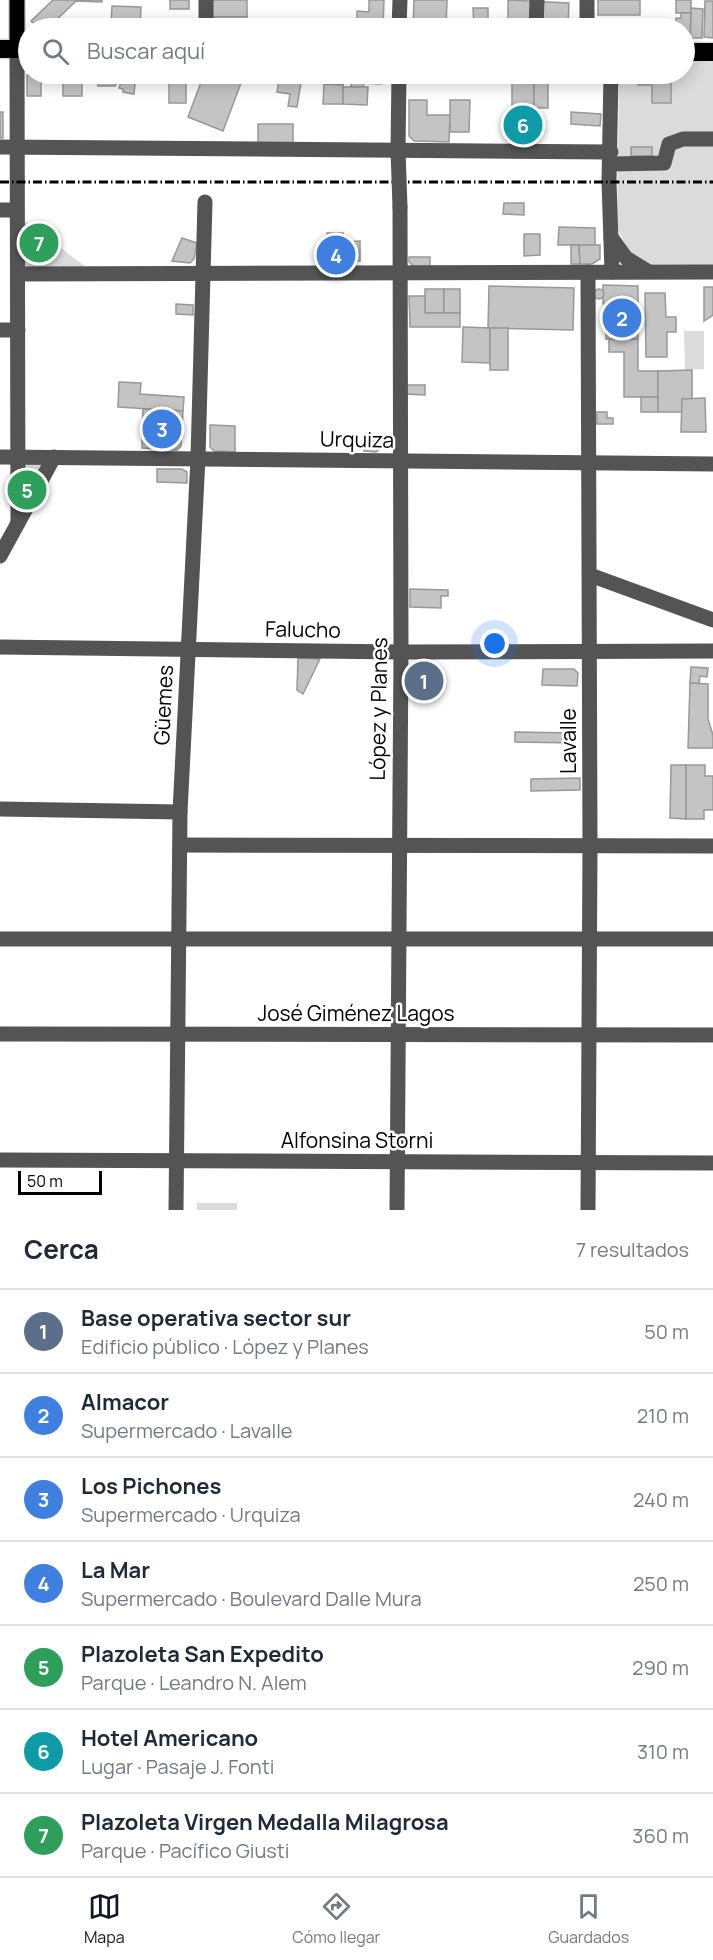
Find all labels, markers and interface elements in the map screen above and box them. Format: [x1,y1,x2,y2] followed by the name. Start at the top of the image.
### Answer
[18,18,695,84] search box
[39,35,72,68] icon: search
[87,36,205,66] text: Buscar aquí
[504,102,542,148] pin: 6
[20,220,58,266] pin: 7
[316,232,356,278] pin: 4
[602,296,642,340] pin: 2
[142,406,182,452] pin: 3
[320,424,394,454] street label: Urquiza
[8,468,46,512] pin: 5
[265,614,341,644] street label: Falucho
[480,629,509,658] your location
[363,637,393,781] street label: López y Planes
[404,658,444,704] pin: 1
[147,664,179,746] street label: Güemes
[554,708,582,774] street label: Lavalle
[257,999,455,1027] street label: José Giménez Lagos
[281,1126,433,1154] street label: Alfonsina Storni
[18,1168,102,1196] scale bar
[27,1170,63,1192] text: 50 m
[24,1231,99,1267] text: Cerca
[576,1236,689,1263] text: 7 resultados
[81,1303,351,1333] text: Base operativa sector sur
[39,1318,48,1345] text: 1
[644,1318,689,1345] text: 50 m
[81,1333,369,1360] text: Edificio público · López y Planes
[81,1387,169,1417] text: Almacor
[38,1402,49,1429] text: 2
[637,1402,689,1429] text: 210 m
[81,1417,293,1444] text: Supermercado · Lavalle
[81,1471,221,1501] text: Los Pichones
[38,1486,49,1513] text: 3
[633,1486,689,1513] text: 240 m
[81,1501,301,1528] text: Supermercado · Urquiza
[81,1555,150,1585] text: La Mar
[37,1570,50,1597] text: 4
[633,1570,689,1597] text: 250 m
[81,1585,422,1612] text: Supermercado · Boulevard Dalle Mura
[81,1639,324,1669] text: Plazoleta San Expedito
[38,1654,49,1681] text: 5
[632,1654,689,1681] text: 290 m
[81,1669,307,1696] text: Parque · Leandro N. Alem
[81,1723,258,1753] text: Hotel Americano
[37,1738,50,1765] text: 6
[637,1738,689,1765] text: 310 m
[81,1753,274,1780] text: Lugar · Pasaje J. Fonti
[81,1807,449,1837] text: Plazoleta Virgen Medalla Milagrosa
[38,1822,49,1849] text: 7
[632,1822,689,1849] text: 360 m
[81,1837,290,1864] text: Parque · Pacífico Giusti
[84,1890,125,1948] tab: Mapa
[292,1890,380,1948] tab: Cómo llegar
[548,1890,629,1948] tab: Guardados

